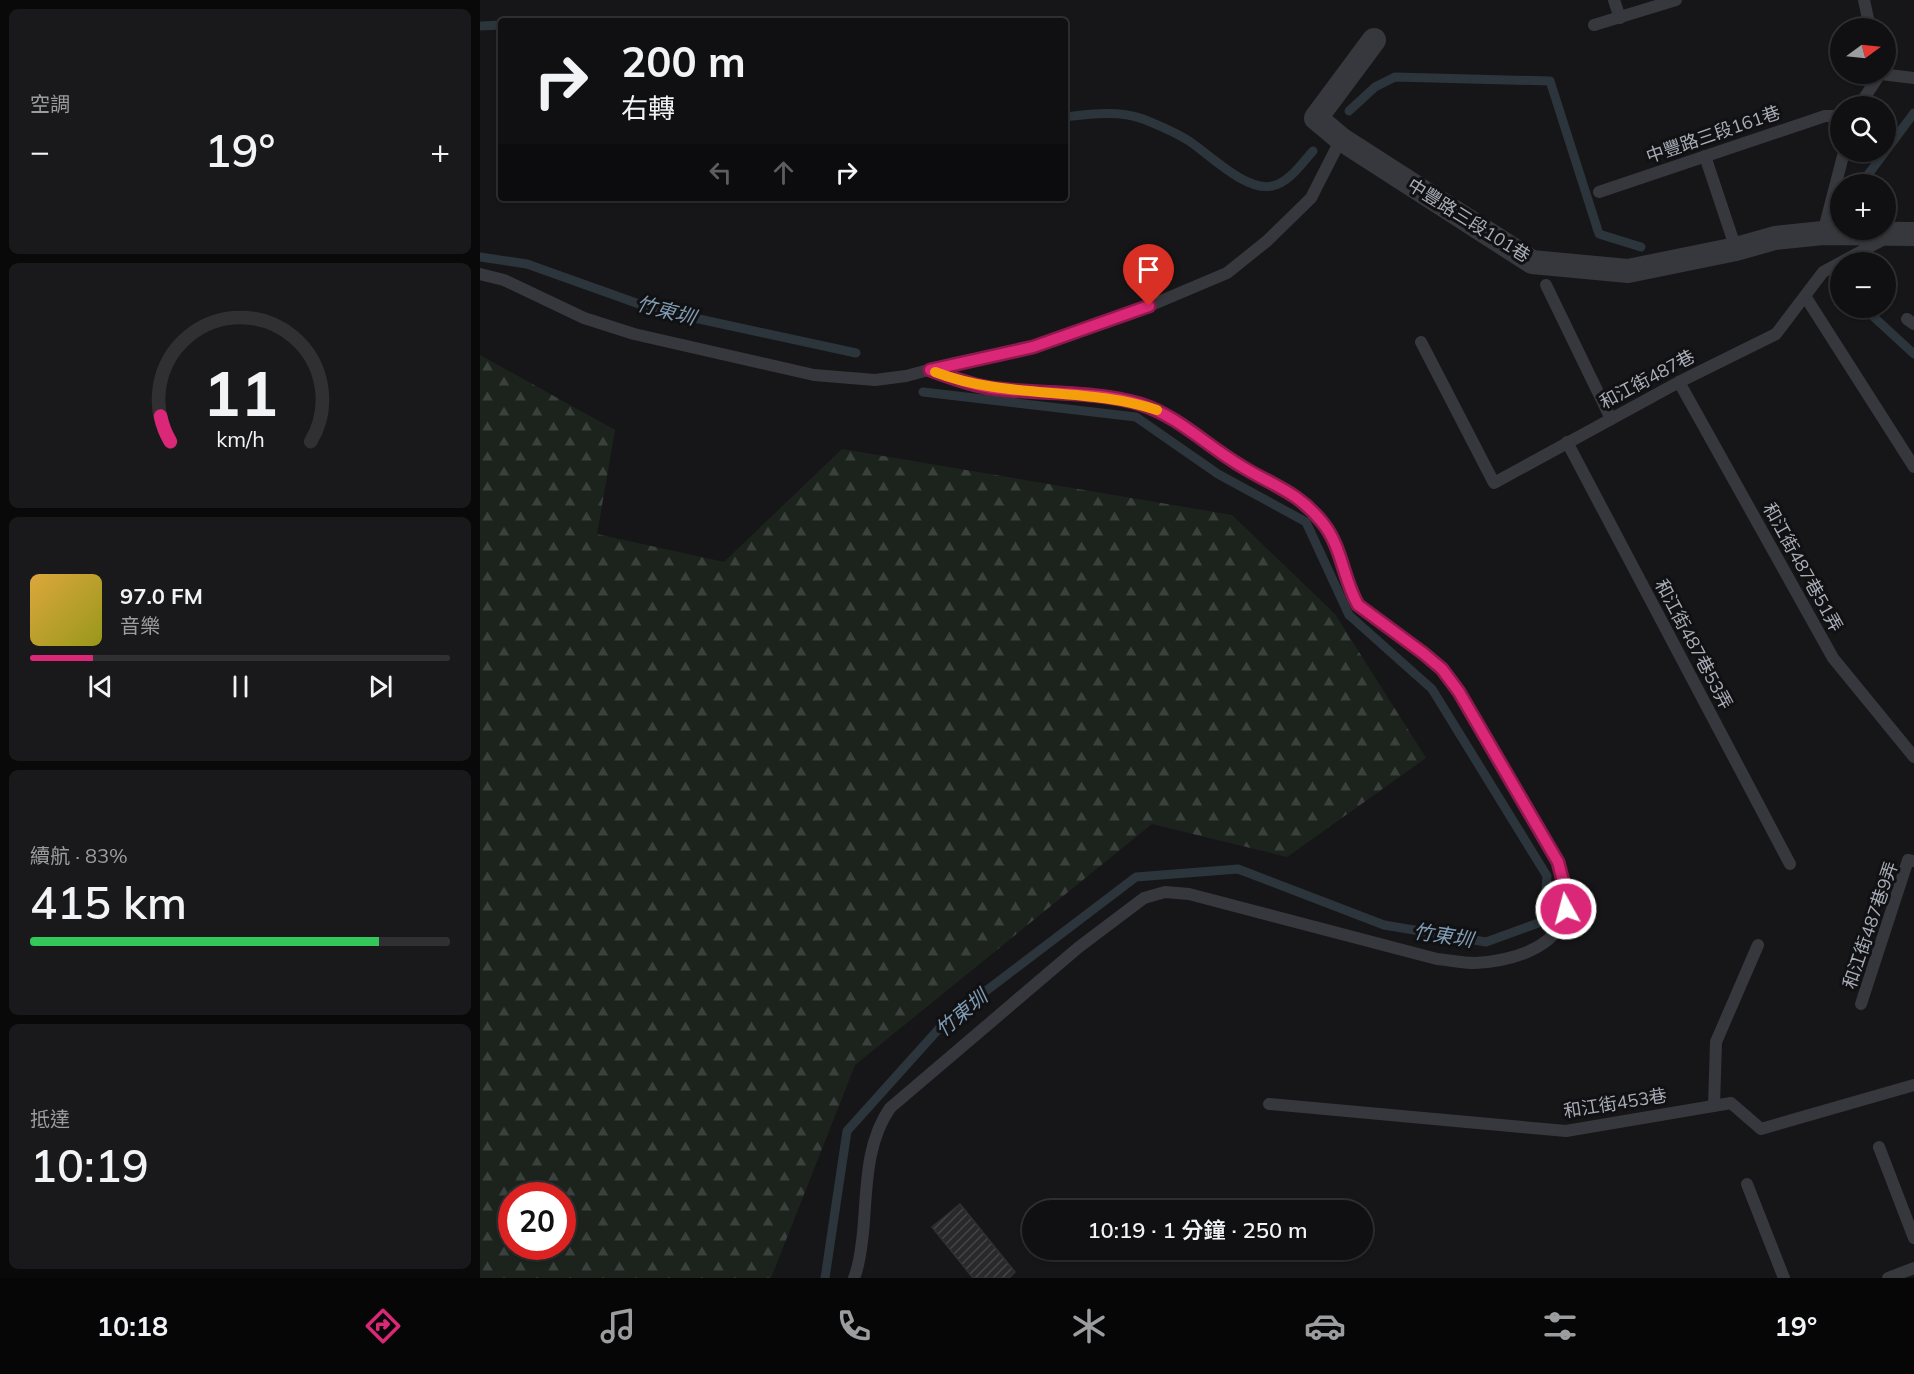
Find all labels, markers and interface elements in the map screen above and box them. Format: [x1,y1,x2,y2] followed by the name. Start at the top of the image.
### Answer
[1830,18,1896,84] north arrow
[1830,18,1896,318] map controls
[621,35,746,88] text: 200 m
[522,42,600,120] icon: right
[30,91,70,116] text: 空調
[621,91,675,125] text: 右轉
[1830,96,1896,162] button: search
[1643,100,1783,168] street label: 中豐路三段161巷
[205,122,275,178] text: 19°
[30,130,50,171] text: −
[430,130,450,171] text: +
[704,156,737,189] icon: left
[767,156,800,189] icon: ahead
[830,156,863,189] icon: right
[1403,173,1535,267] street label: 中豐路三段101巷
[1830,174,1896,240] button: +
[1123,244,1174,306] pin
[1830,252,1896,318] button: −
[1132,253,1165,286] icon: arrive
[634,290,701,331] water label: 竹東圳
[1596,344,1698,414] street label: 和江街487巷
[203,353,277,432] text: 11
[216,426,264,453] text: km/h
[1758,498,1848,636] street label: 和江街487巷51弄
[1650,575,1738,713] street label: 和江街487巷53弄
[120,582,203,610] text: 97.0 FM
[120,613,160,638] text: 音樂
[84,670,117,703] icon: previous
[224,670,257,703] icon: pause
[364,670,397,703] icon: next
[30,843,128,868] text: 續航 · 83%
[1837,858,1903,992] street label: 和江街487巷9弄
[30,874,187,930] text: 415 km
[1534,877,1598,941] position arrow
[1411,918,1478,953] water label: 竹東圳
[930,982,994,1042] water label: 竹東圳
[1562,1083,1668,1123] street label: 和江街453巷
[30,1106,70,1131] text: 抵達
[30,1137,149,1193] text: 10:19
[498,1182,576,1260] speed limit sign: 20
[1087,1216,1308,1244] text: 10:19 · 1 分鐘 · 250 m
[362,1305,404,1347] icon: directions
[597,1305,639,1347] icon: music
[833,1305,875,1347] icon: phone
[1068,1305,1110,1347] icon: climate
[1304,1305,1346,1347] icon: car
[1539,1305,1581,1347] icon: filters
[97,1309,168,1343] text: 10:18
[1775,1309,1817,1343] text: 19°

